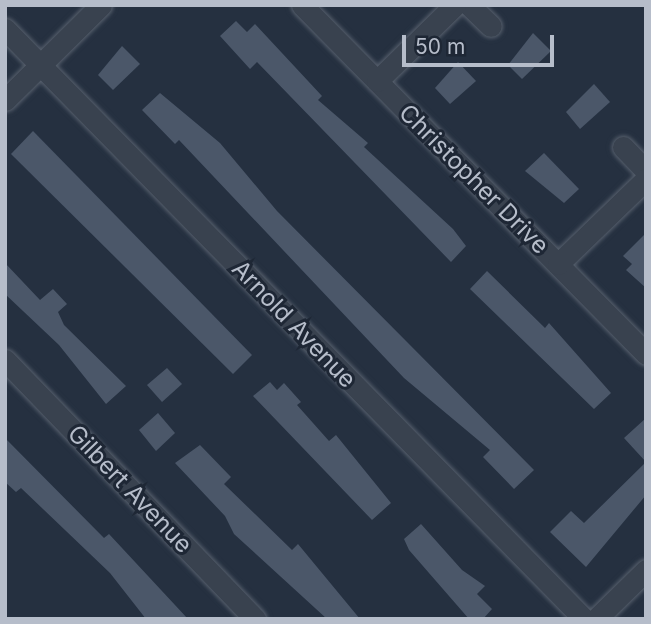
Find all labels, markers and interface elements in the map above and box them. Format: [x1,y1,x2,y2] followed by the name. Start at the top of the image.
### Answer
[406,21,558,65] scale bar
[415,34,465,59] text: 50 m
[393,98,555,260] street label: Christopher Drive
[226,254,362,394] street label: Arnold Avenue
[62,419,198,559] street label: Gilbert Avenue

